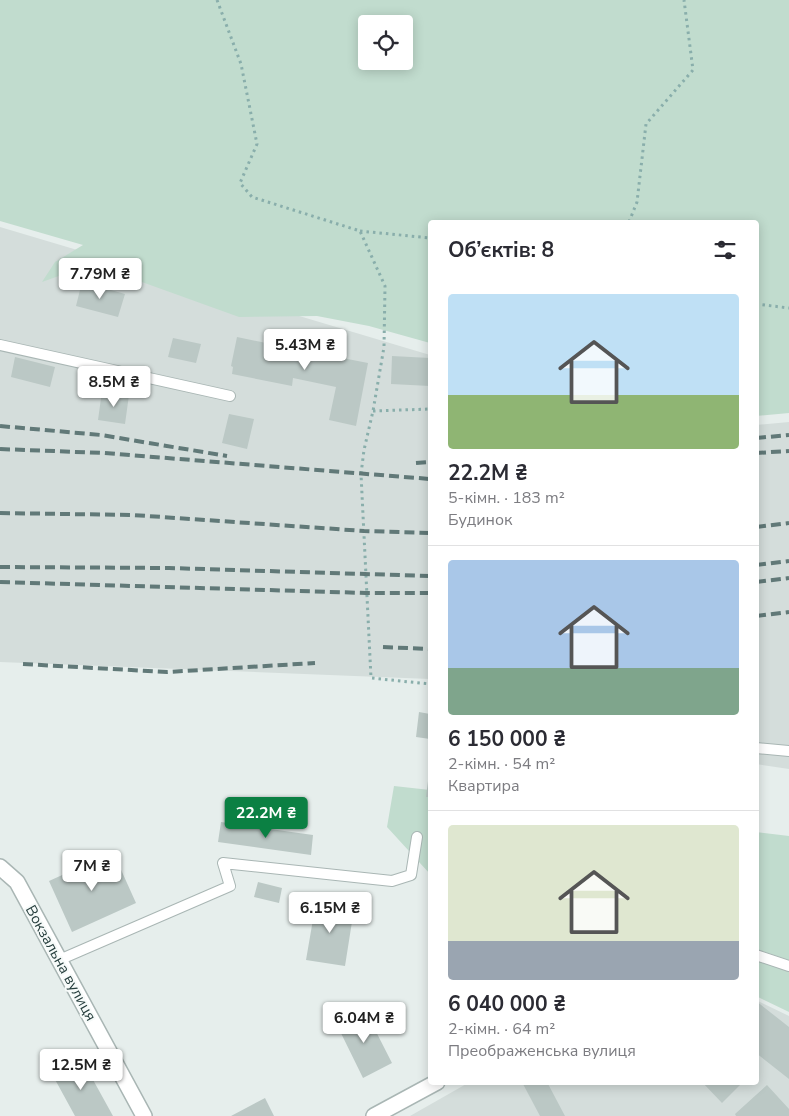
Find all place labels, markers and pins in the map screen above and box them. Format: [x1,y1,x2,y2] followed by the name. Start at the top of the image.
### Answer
[54,258,146,300] pin: 7.79M ₴
[259,328,351,371] pin: 5.43M ₴
[73,366,155,408] pin: 8.5M ₴
[220,796,312,839] pin: 22.2M ₴
[62,850,122,892] pin: 7M ₴
[284,892,376,934] pin: 6.15M ₴
[318,1002,410,1044] pin: 6.04M ₴
[35,1048,127,1091] pin: 12.5M ₴

